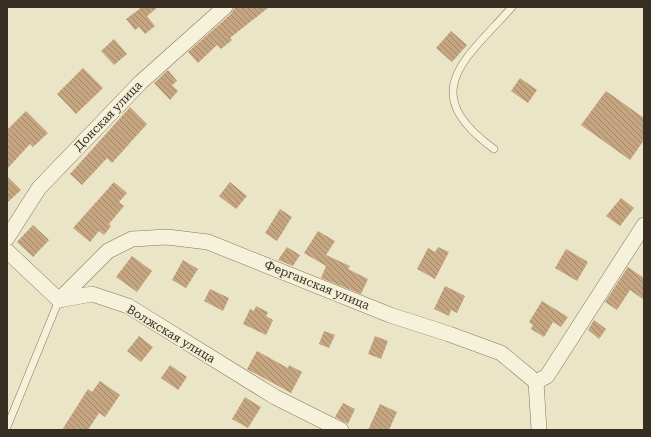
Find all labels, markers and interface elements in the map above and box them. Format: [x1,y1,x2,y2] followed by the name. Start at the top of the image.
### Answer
[71,78,145,154] street label: Донская улица
[262,257,372,313] street label: Ферганская улица
[124,302,218,366] street label: Волжская улица

